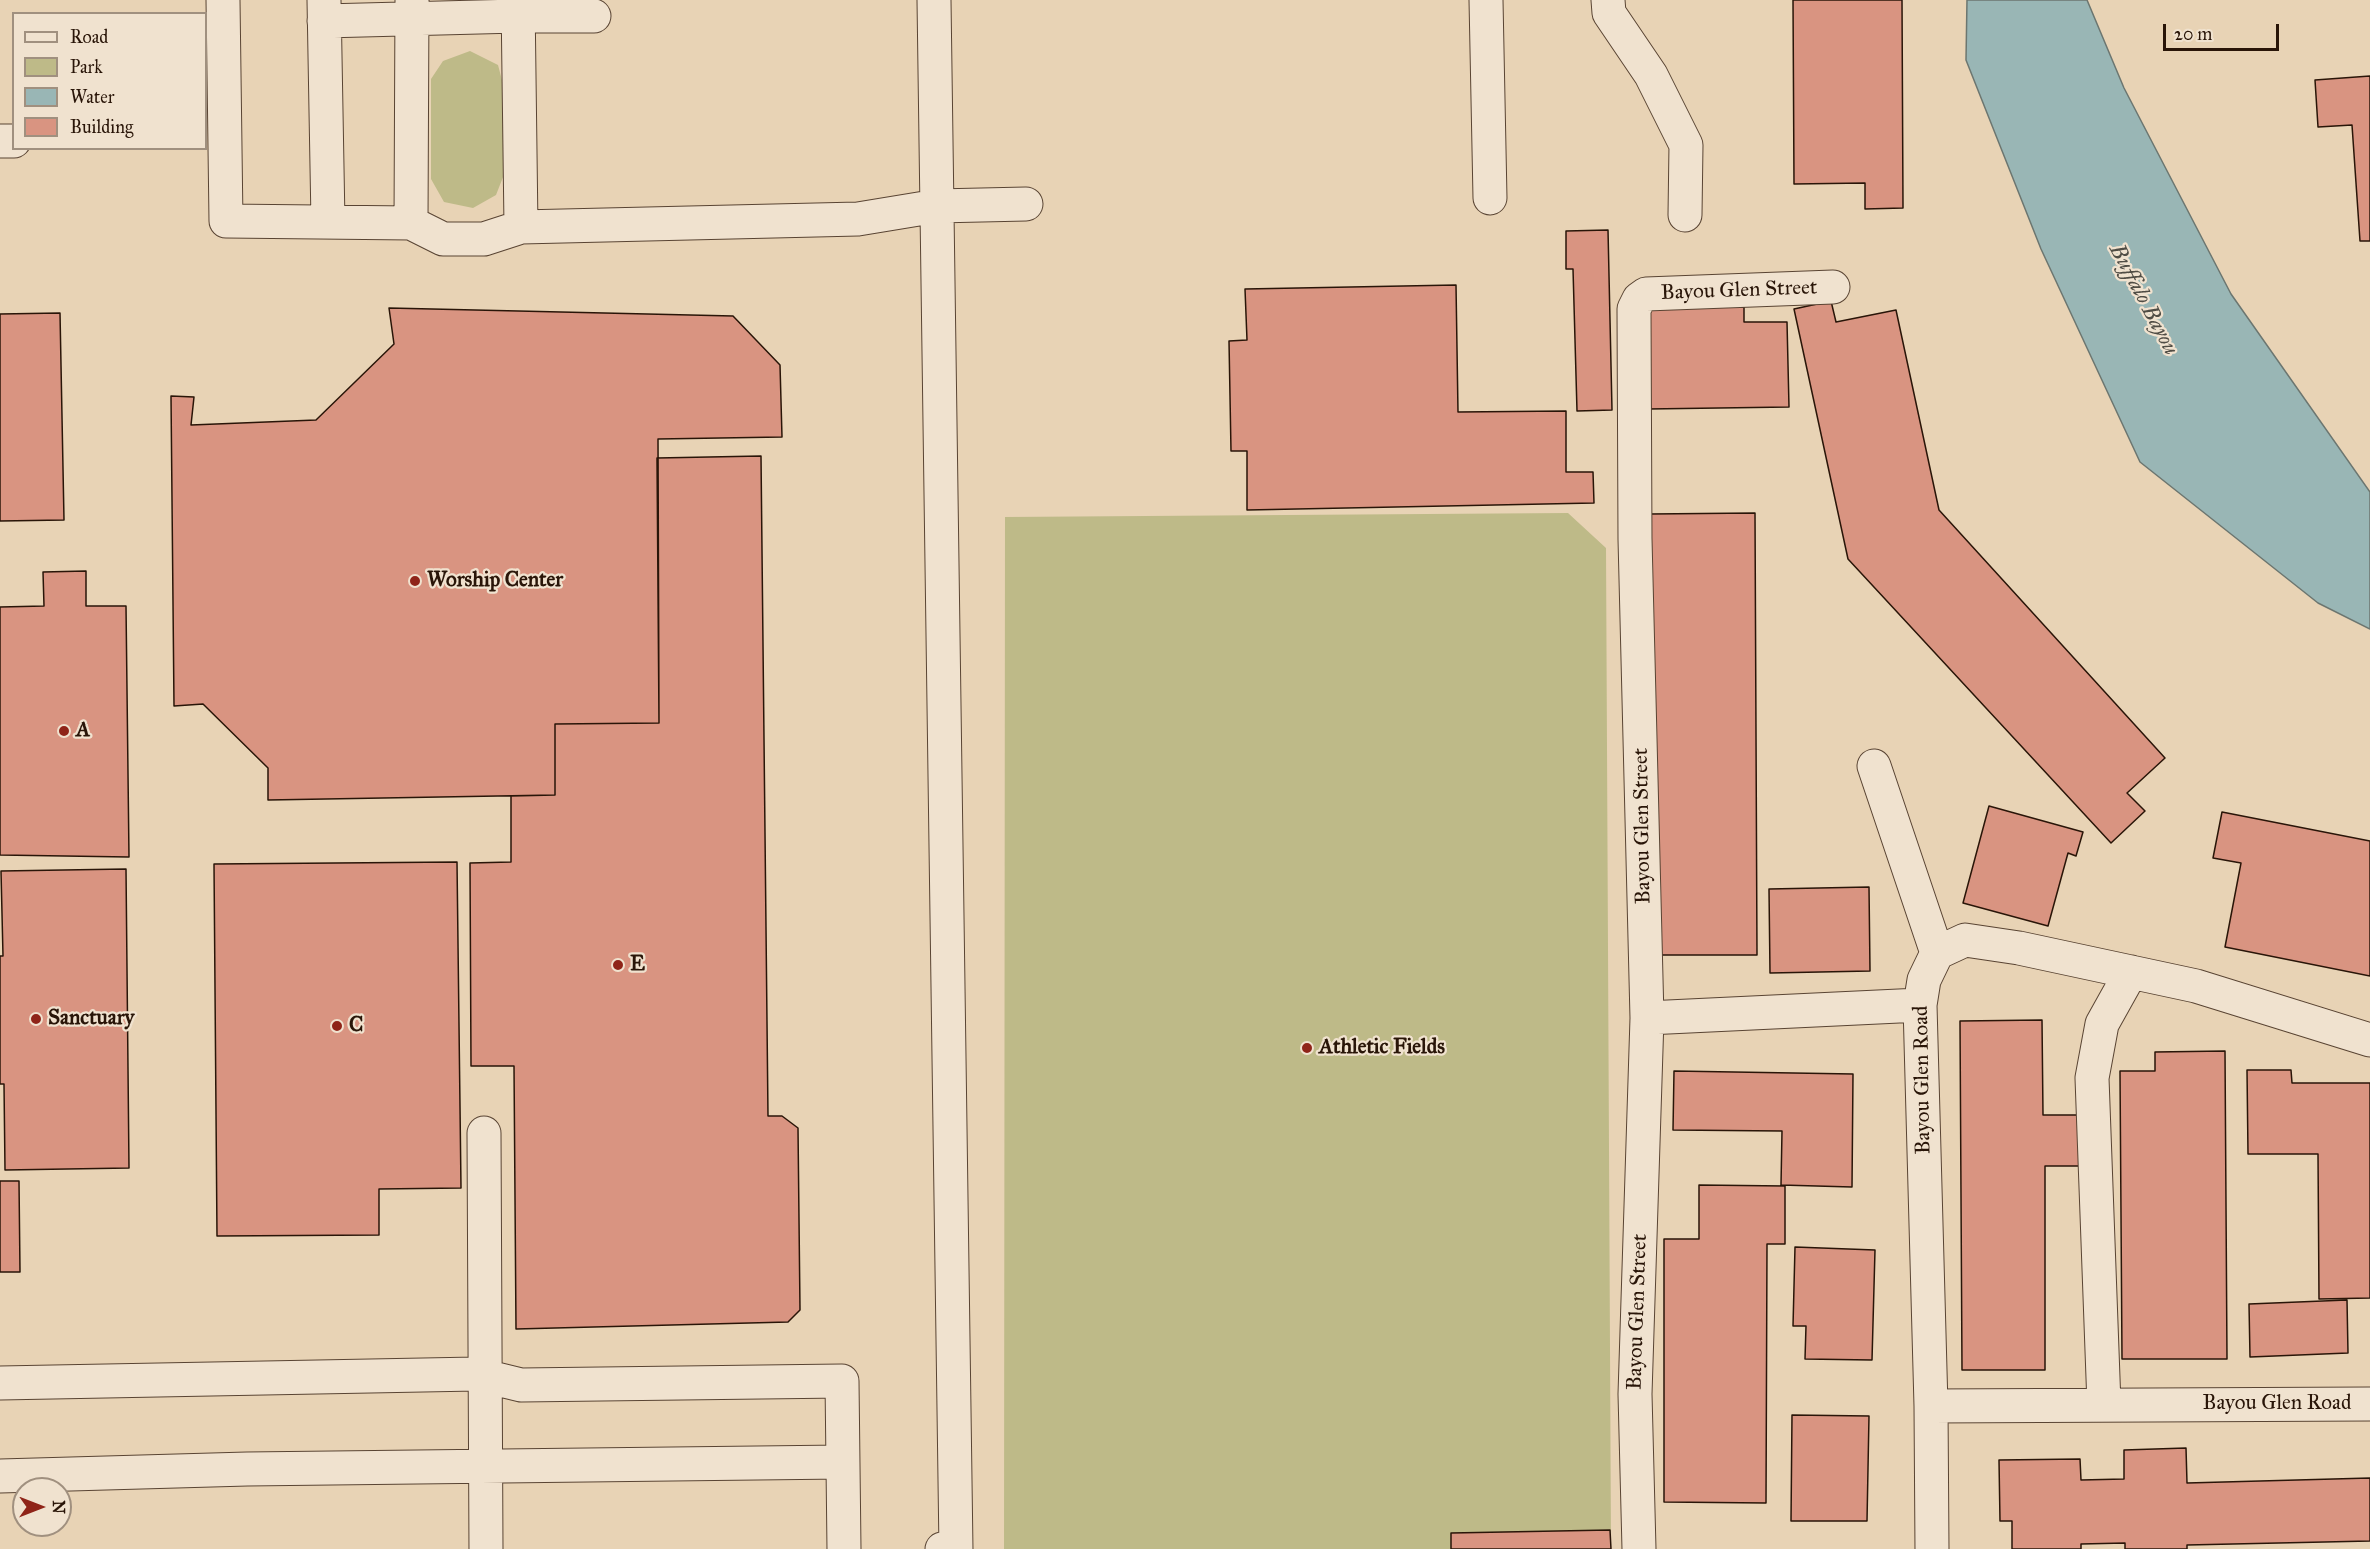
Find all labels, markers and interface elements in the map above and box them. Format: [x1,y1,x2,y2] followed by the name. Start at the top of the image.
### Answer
[12,12,207,150] legend
[2166,12,2282,50] scale bar
[2174,23,2212,45] text: 20 m
[70,26,108,48] text: Road
[70,56,103,78] text: Park
[70,86,114,108] text: Water
[70,116,133,138] text: Building
[2103,240,2183,360] water label: Buffalo Bayou
[1660,276,1818,306] street label: Bayou Glen Street
[427,568,563,594] place label: Worship Center
[408,574,422,588] marker: Worship Center
[76,718,90,744] place label: A
[57,724,71,738] marker: A
[1629,748,1657,904] street label: Bayou Glen Street
[630,952,645,978] place label: E
[611,958,625,972] marker: E
[1909,1005,1937,1155] street label: Bayou Glen Road
[48,1006,134,1032] place label: Sanctuary
[29,1012,43,1026] marker: Sanctuary
[349,1013,363,1039] place label: C
[330,1019,344,1033] marker: C
[1319,1035,1445,1061] place label: Athletic Fields
[1300,1041,1314,1055] marker: Athletic Fields
[1623,1233,1653,1391] street label: Bayou Glen Street
[2203,1391,2351,1417] street label: Bayou Glen Road
[12,1477,72,1537] north arrow
[49,1500,68,1514] text: N

